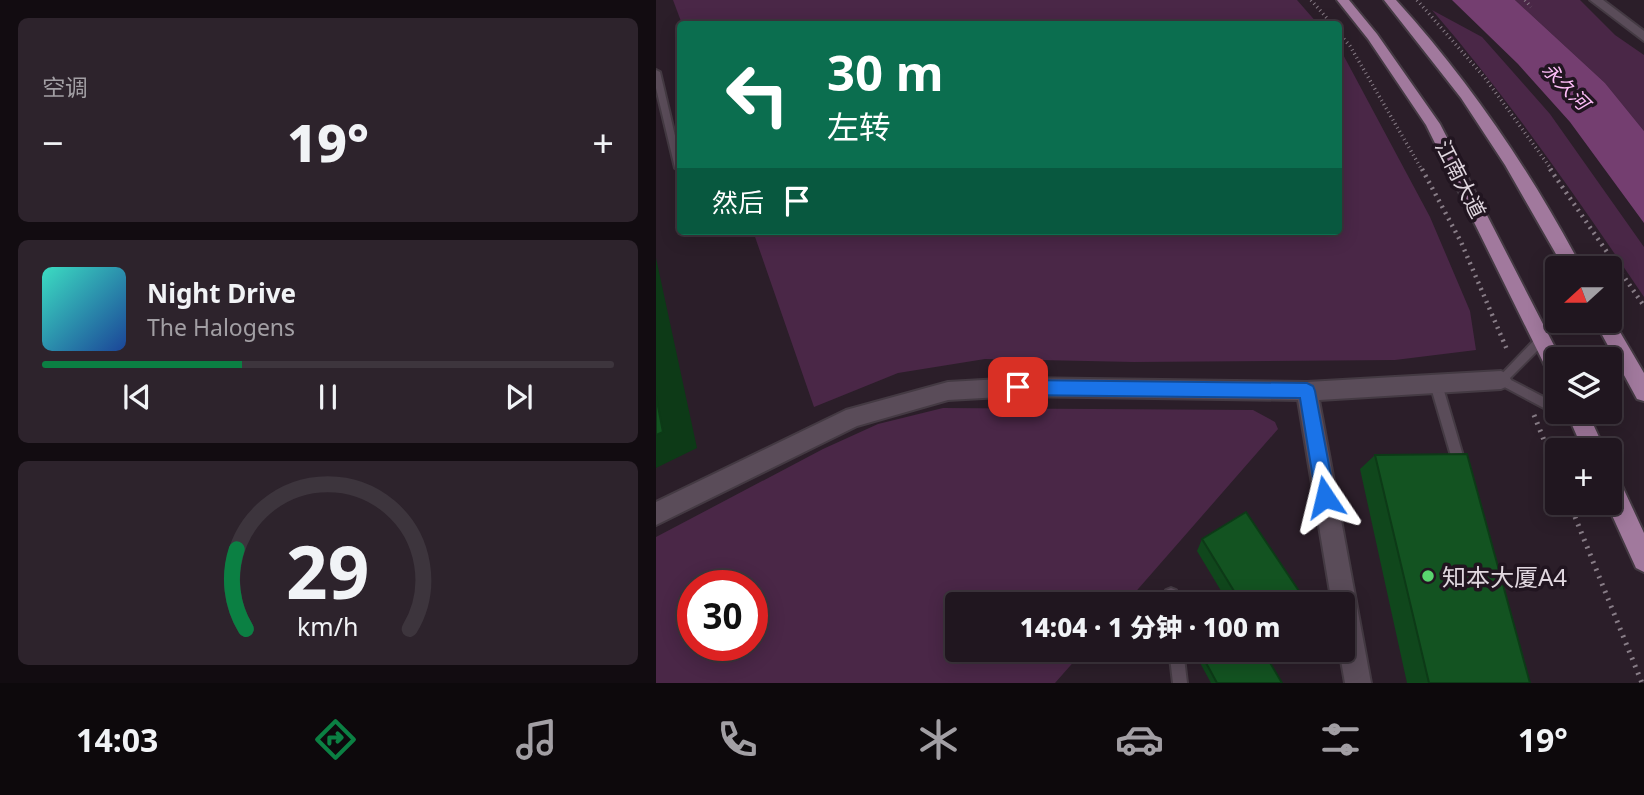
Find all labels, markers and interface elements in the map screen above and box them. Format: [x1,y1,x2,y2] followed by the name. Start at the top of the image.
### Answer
[827,39,944,105] text: 30 m
[712,49,803,140] icon: left
[1537,57,1598,118] water label: 永久河
[42,71,88,103] text: 空调
[827,105,891,148] text: 左转
[287,106,369,177] text: 19°
[42,116,64,168] text: −
[592,116,614,168] text: +
[1429,135,1493,223] street label: 江南大道
[778,182,816,220] icon: arrive
[712,184,764,220] text: 然后
[1545,256,1622,332] north arrow
[1545,256,1622,515] map controls
[147,275,296,311] text: Night Drive
[147,311,295,343] text: The Halogens
[1545,347,1622,424] button: layers
[988,357,1048,417] pin
[999,368,1037,406] icon: arrive
[118,378,156,416] icon: previous
[309,378,347,416] icon: pause
[500,378,538,416] icon: next
[1545,438,1622,515] button: +
[1288,460,1362,534] position arrow
[286,522,370,621] text: 29
[1442,560,1567,593] place label: 知本大厦A4
[1420,568,1436,584] marker: 知本大厦A4
[677,570,768,661] speed limit sign: 30
[297,609,359,643] text: km/h
[1020,609,1280,645] text: 14:04 · 1 分钟 · 100 m
[311,715,360,764] icon: directions
[512,715,561,764] icon: music
[713,715,762,764] icon: phone
[914,715,963,764] icon: climate
[1115,715,1164,764] icon: car
[1316,715,1365,764] icon: filters
[76,718,158,761] text: 14:03
[1518,718,1568,761] text: 19°

